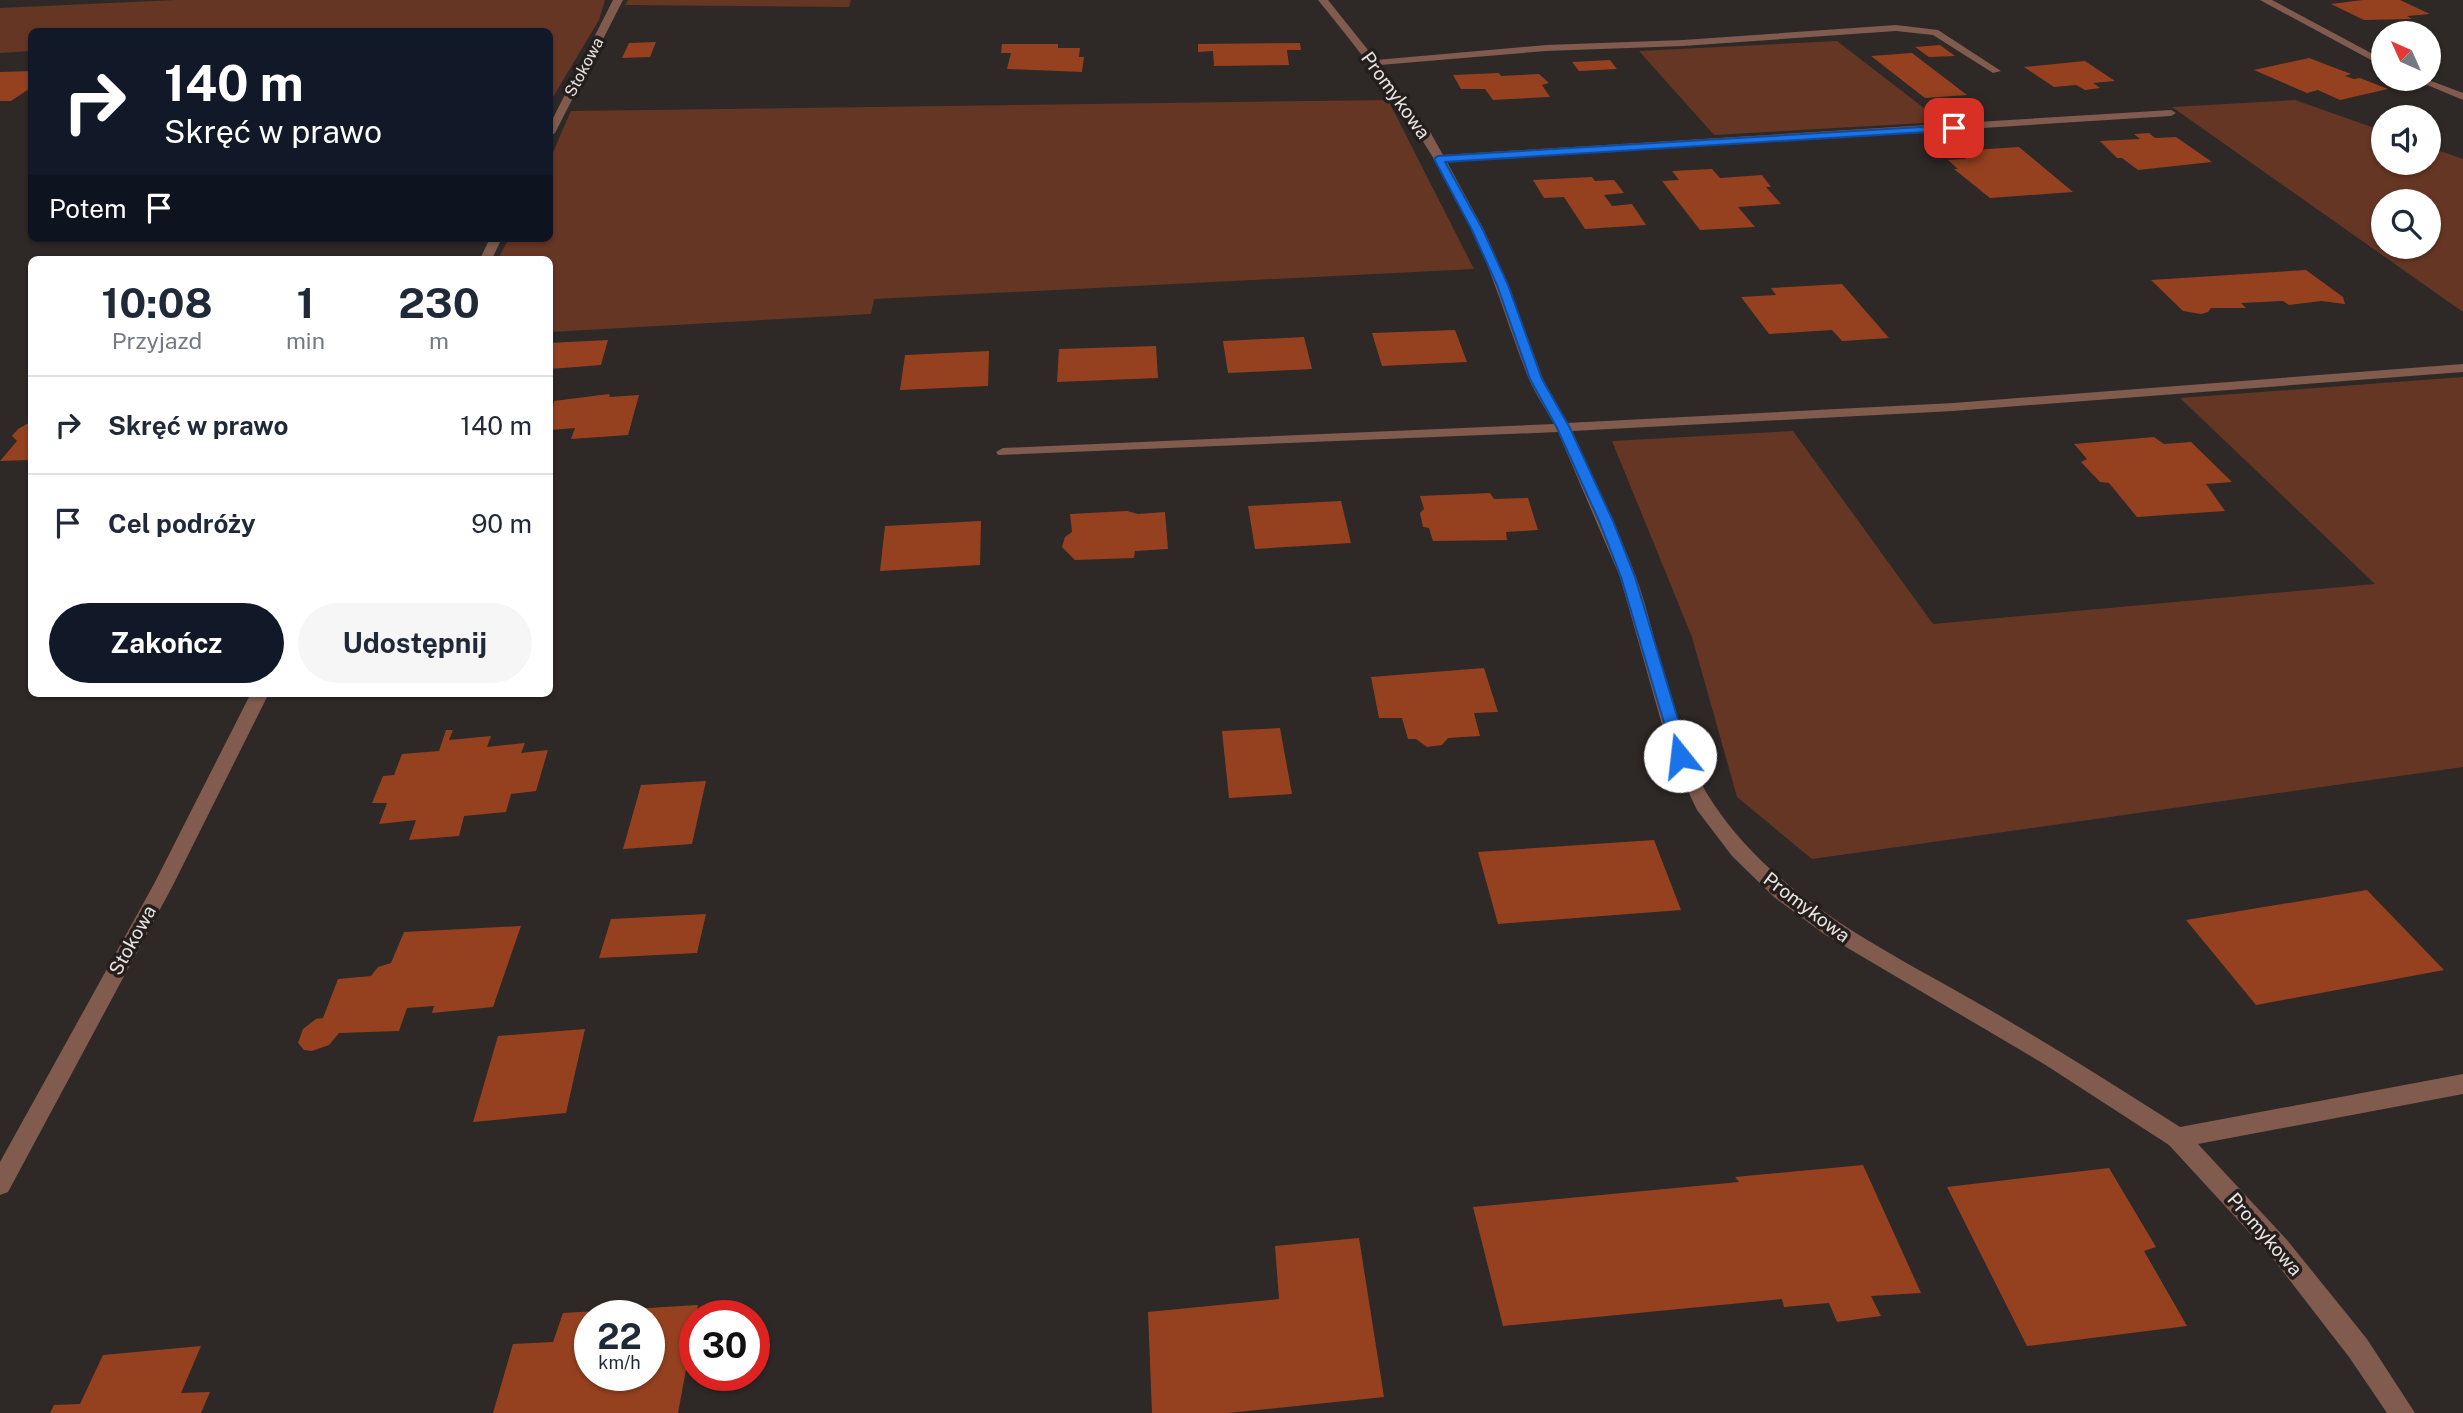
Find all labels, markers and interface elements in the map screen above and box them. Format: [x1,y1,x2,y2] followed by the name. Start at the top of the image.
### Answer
[2371,21,2441,91] north arrow
[2371,21,2441,259] map controls
[561,34,607,100] street label: Stokowa
[1357,47,1435,143] street label: Promykowa
[164,54,304,112] text: 140 m
[49,56,140,147] icon: right
[1924,98,1984,158] pin
[2371,105,2441,175] button: sound
[1935,109,1973,147] icon: arrive
[164,113,382,150] text: Skręć w prawo
[140,189,178,227] icon: arrive
[2371,189,2441,259] button: search
[49,193,126,224] text: Potem
[101,278,213,327] text: 10:08
[296,278,314,327] text: 1
[398,278,480,327] text: 230
[112,327,202,354] text: Przyjazd
[286,327,325,354] text: min
[429,327,449,354] text: m
[49,406,87,444] icon: right
[108,410,288,441] text: Skręć w prawo
[460,410,532,441] text: 140 m
[49,504,87,542] icon: arrive
[108,508,256,539] text: Cel podróży
[471,508,532,539] text: 90 m
[49,603,284,683] button: Zakończ
[298,603,532,683] button: Udostępnij
[1643,719,1717,793] position arrow
[1760,867,1854,947] street label: Promykowa
[104,901,160,979] street label: Stokowa
[2223,1188,2307,1280] street label: Promykowa
[679,1300,770,1391] speed limit sign: 30
[597,1316,642,1357] text: 22
[598,1352,641,1373] text: km/h

